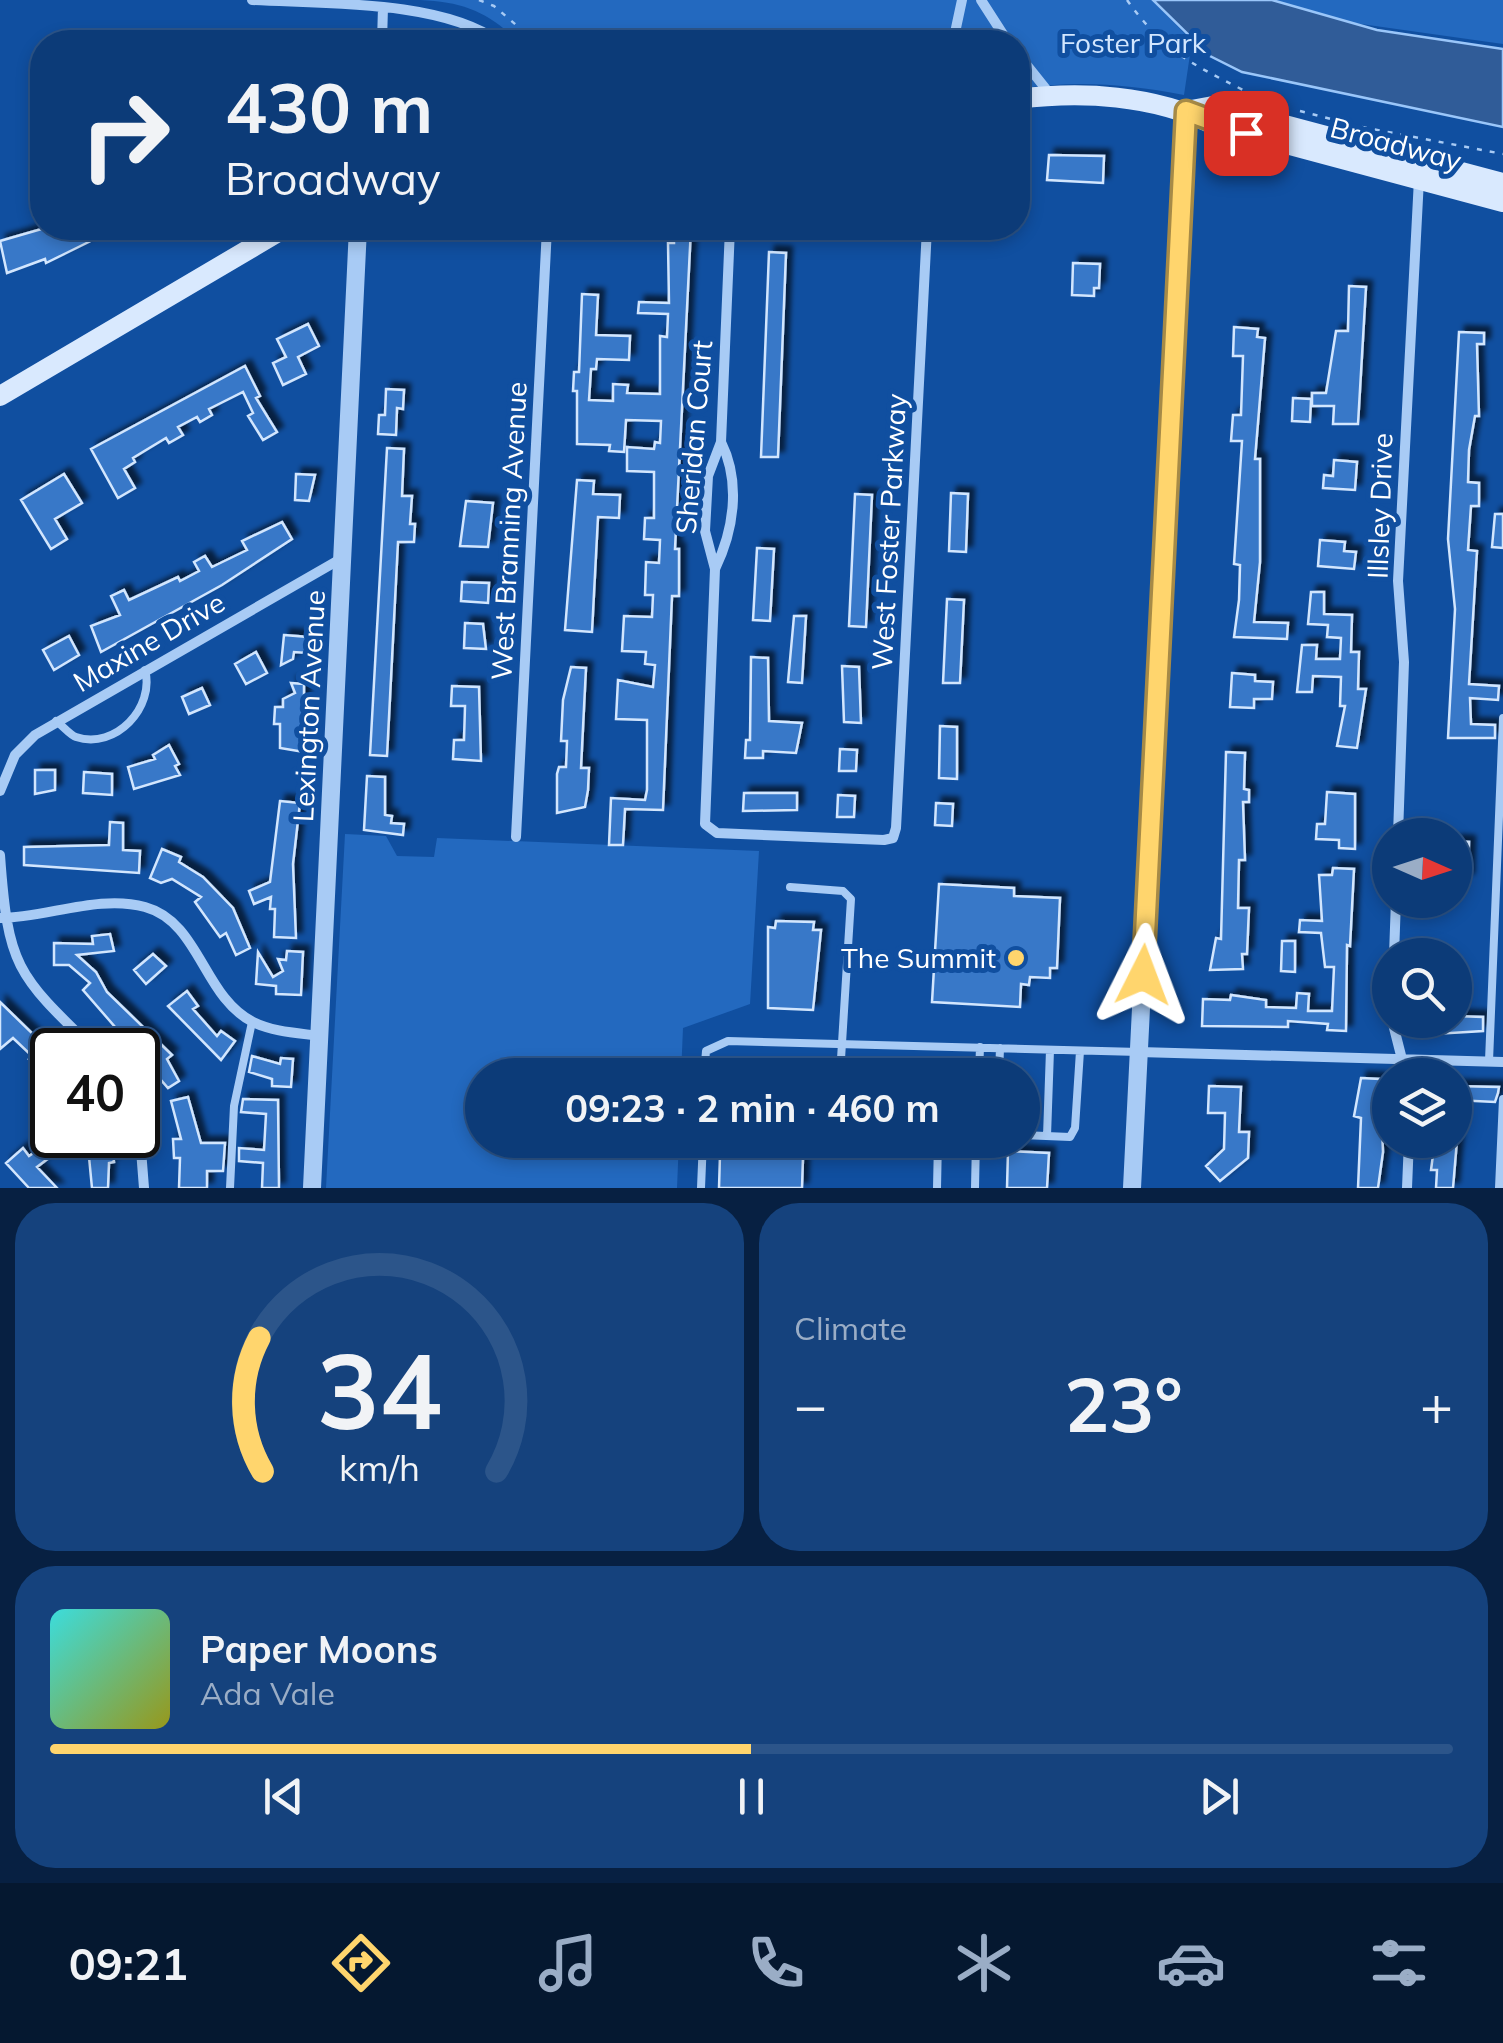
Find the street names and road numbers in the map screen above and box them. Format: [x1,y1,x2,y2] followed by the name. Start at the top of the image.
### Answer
[1327,109,1466,178] street label: Broadway
[668,338,719,535] street label: Sheridan Court
[483,381,534,681] street label: West Branning Avenue
[864,393,913,671] street label: West Foster Parkway
[1359,432,1400,580] street label: Illsley Drive
[67,584,231,699] street label: Maxine Drive
[285,589,332,823] street label: Lexington Avenue

